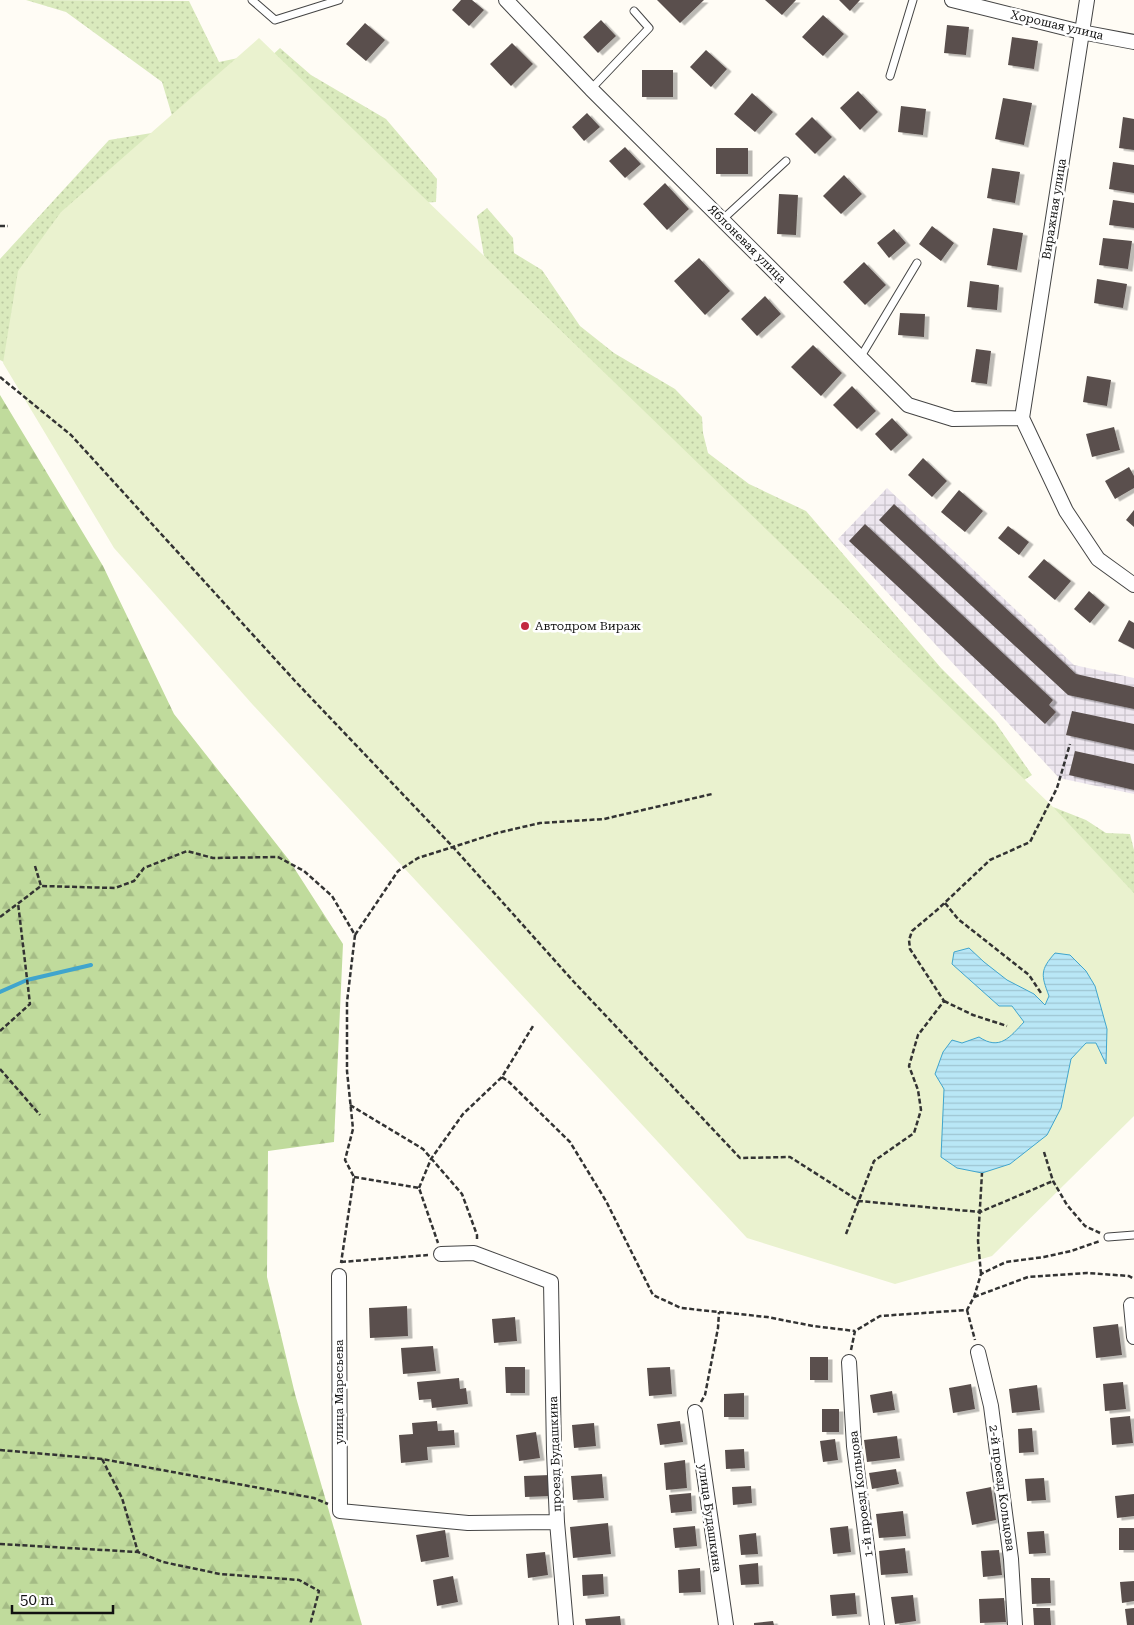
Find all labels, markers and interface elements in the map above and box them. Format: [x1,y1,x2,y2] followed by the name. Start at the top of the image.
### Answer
[1009,7,1105,43] street label: Хорошая улица
[1039,157,1069,261] street label: Виражная улица
[705,202,789,286] street label: Яблоневая улица
[535,619,641,633] place label: Автодром Вираж
[519,620,531,632] marker: Автодром Вираж
[332,1339,346,1445] street label: улица Маресьева
[546,1395,564,1512] street label: проезд Будашкина
[986,1424,1018,1553] street label: 2-й проезд Кольцова
[846,1429,876,1558] street label: 1-й проезд Кольцова
[695,1463,725,1573] street label: улица Будашкина
[12,1582,114,1614] scale bar
[20,1591,55,1609] text: 50 m

